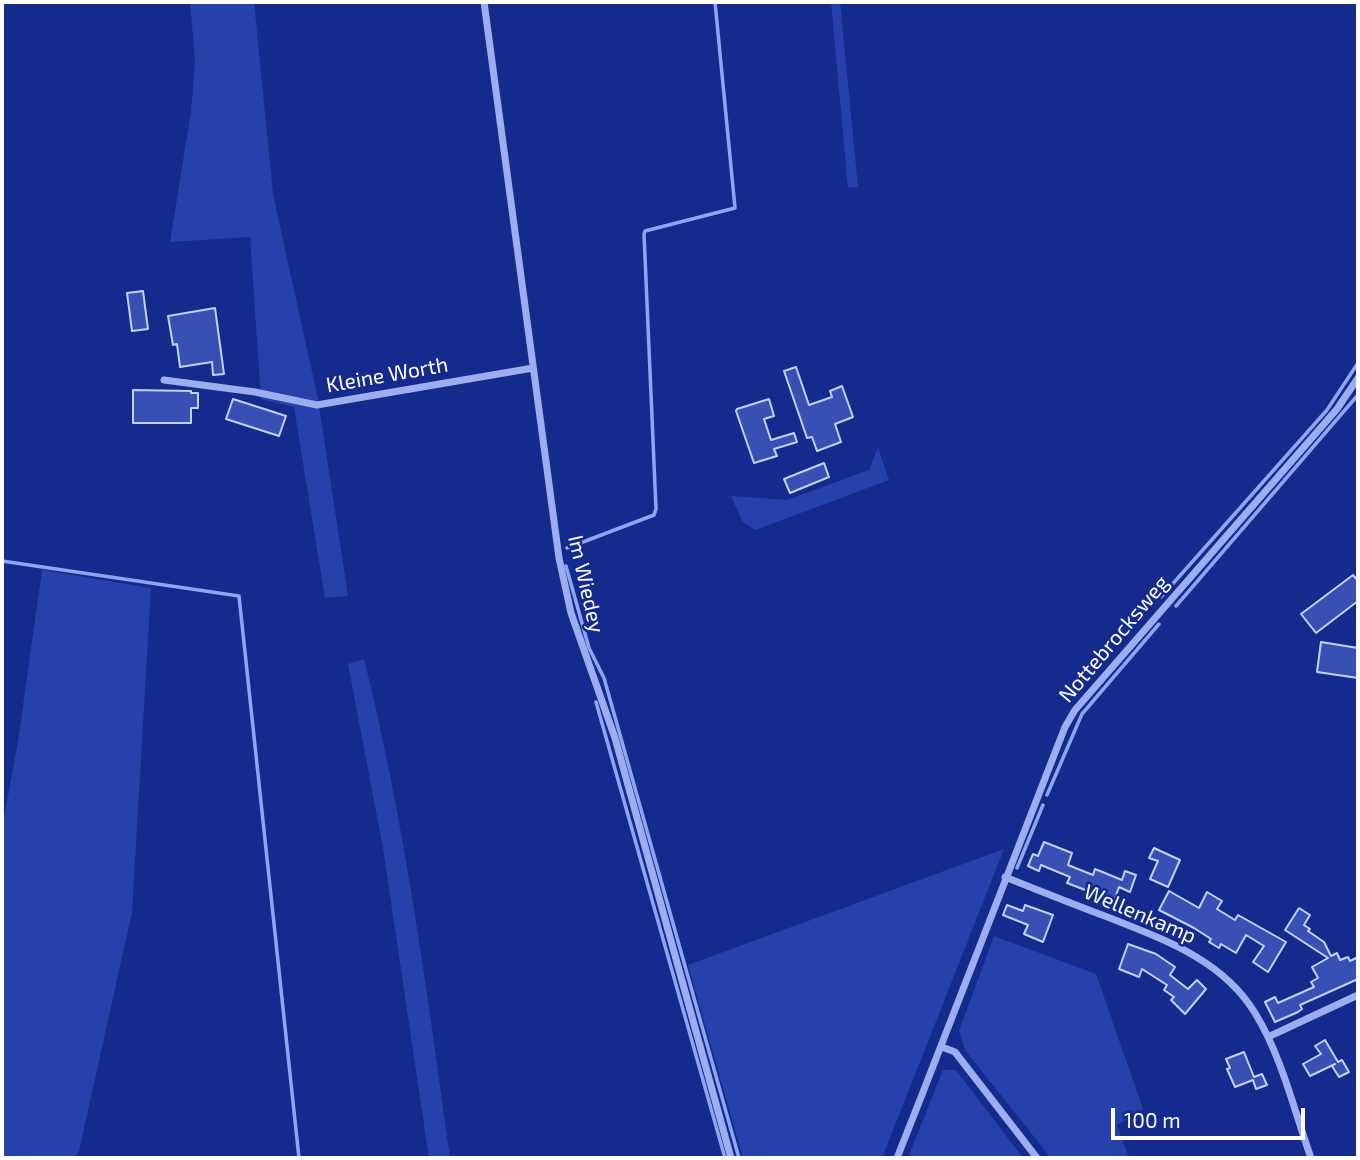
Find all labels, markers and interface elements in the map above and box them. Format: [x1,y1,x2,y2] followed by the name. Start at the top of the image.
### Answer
[324,352,450,398] street label: Kleine Worth
[563,533,609,635] street label: Im Wiedey
[1054,570,1174,708] street label: Nottebrocksweg
[1080,879,1200,949] street label: Wellenkamp
[1115,1094,1309,1138] scale bar
[1124,1107,1181,1132] text: 100 m

